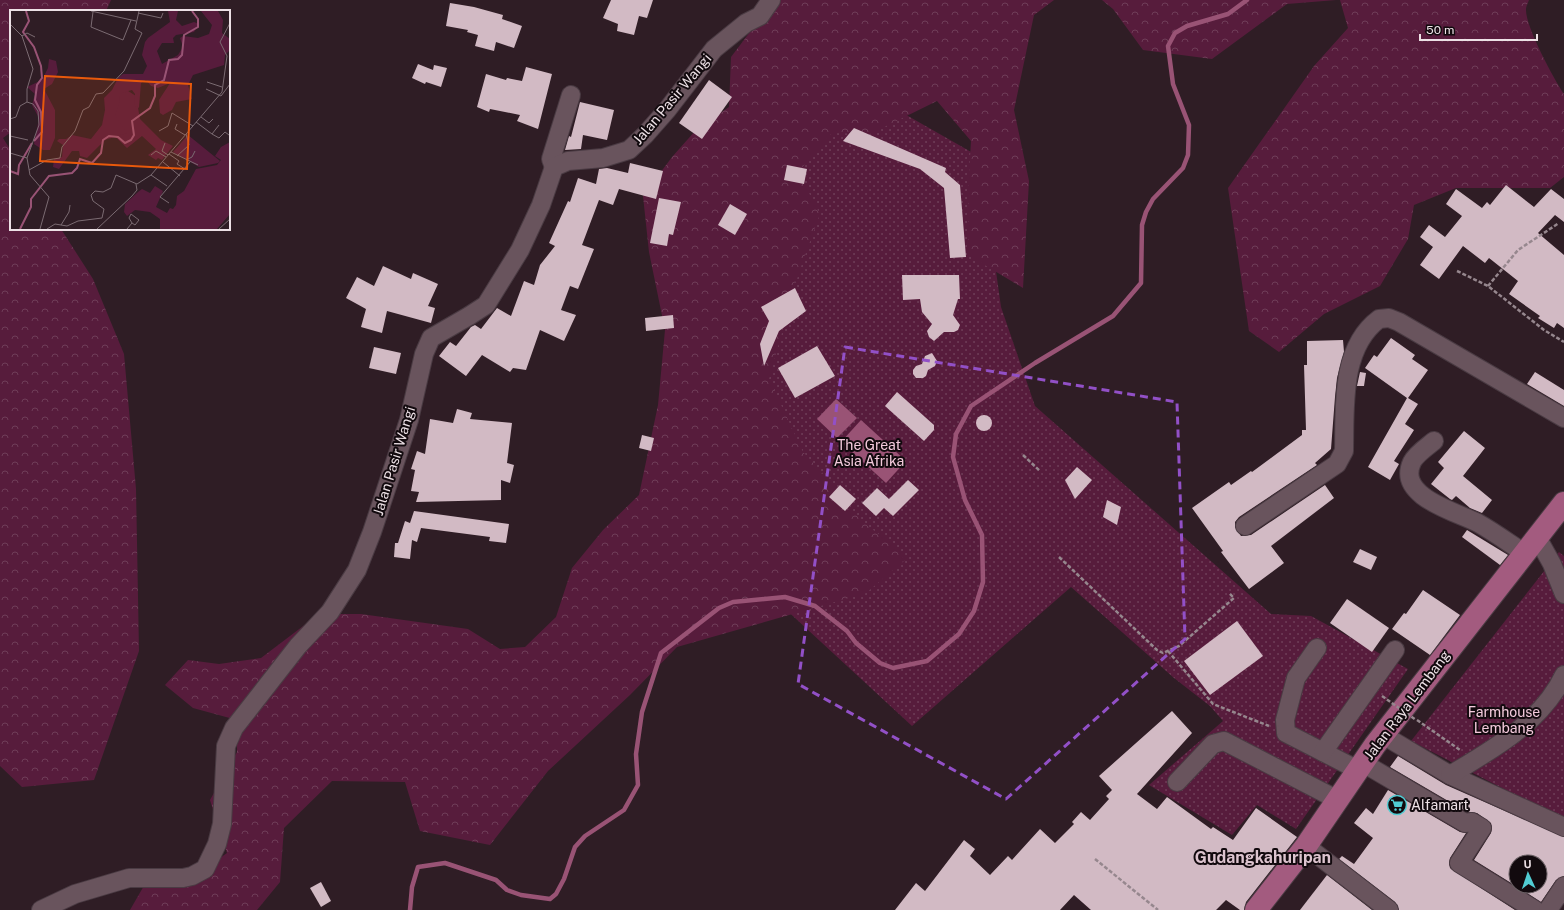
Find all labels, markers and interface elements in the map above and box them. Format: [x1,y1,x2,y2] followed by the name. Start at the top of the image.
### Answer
[10,10,230,230] inset map
[1420,16,1537,42] scale bar
[1426,23,1454,37] text: 50 m
[630,51,714,147] street label: Jalan Pasir Wangi
[370,405,418,517] street label: Jalan Pasir Wangi
[834,437,904,469] park label: The Great Asia Afrika
[1361,647,1453,763] street label: Jalan Raya Lembang
[1468,704,1540,736] park label: Farmhouse Lembang
[1386,794,1408,816] supermarket icon: Alfamart
[1411,797,1469,813] place label: Alfamart
[1195,848,1331,867] district label: Gudangkahuripan
[1508,854,1548,894] north arrow
[1523,858,1532,870] text: U

